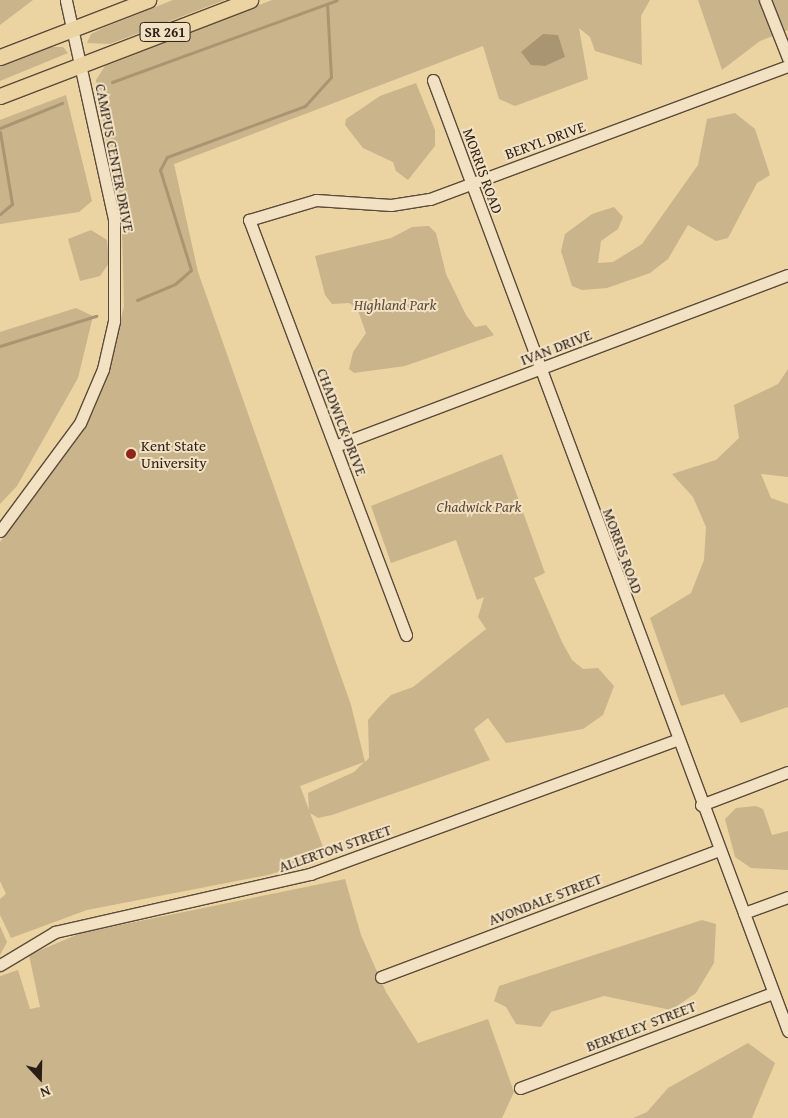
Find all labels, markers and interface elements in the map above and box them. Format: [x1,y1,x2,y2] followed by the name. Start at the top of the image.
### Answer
[139,21,191,44] road number: SR 261
[92,82,138,234] street label: CAMPUS CENTER DRIVE
[502,117,588,163] street label: BERYL DRIVE
[459,126,507,216] street label: MORRIS ROAD
[354,296,436,314] park label: Highland Park
[518,325,594,369] street label: IVAN DRIVE
[313,366,371,478] street label: CHADWICK DRIVE
[141,436,207,471] place label: Kent State University
[125,448,137,460] marker: Kent State University
[437,498,521,516] park label: Chadwick Park
[599,506,647,596] street label: MORRIS ROAD
[276,820,394,876] street label: ALLERTON STREET
[486,869,604,929] street label: AVONDALE STREET
[583,997,699,1055] street label: BERKELEY STREET
[15,1053,65,1103] north arrow
[37,1081,53,1103] text: N

